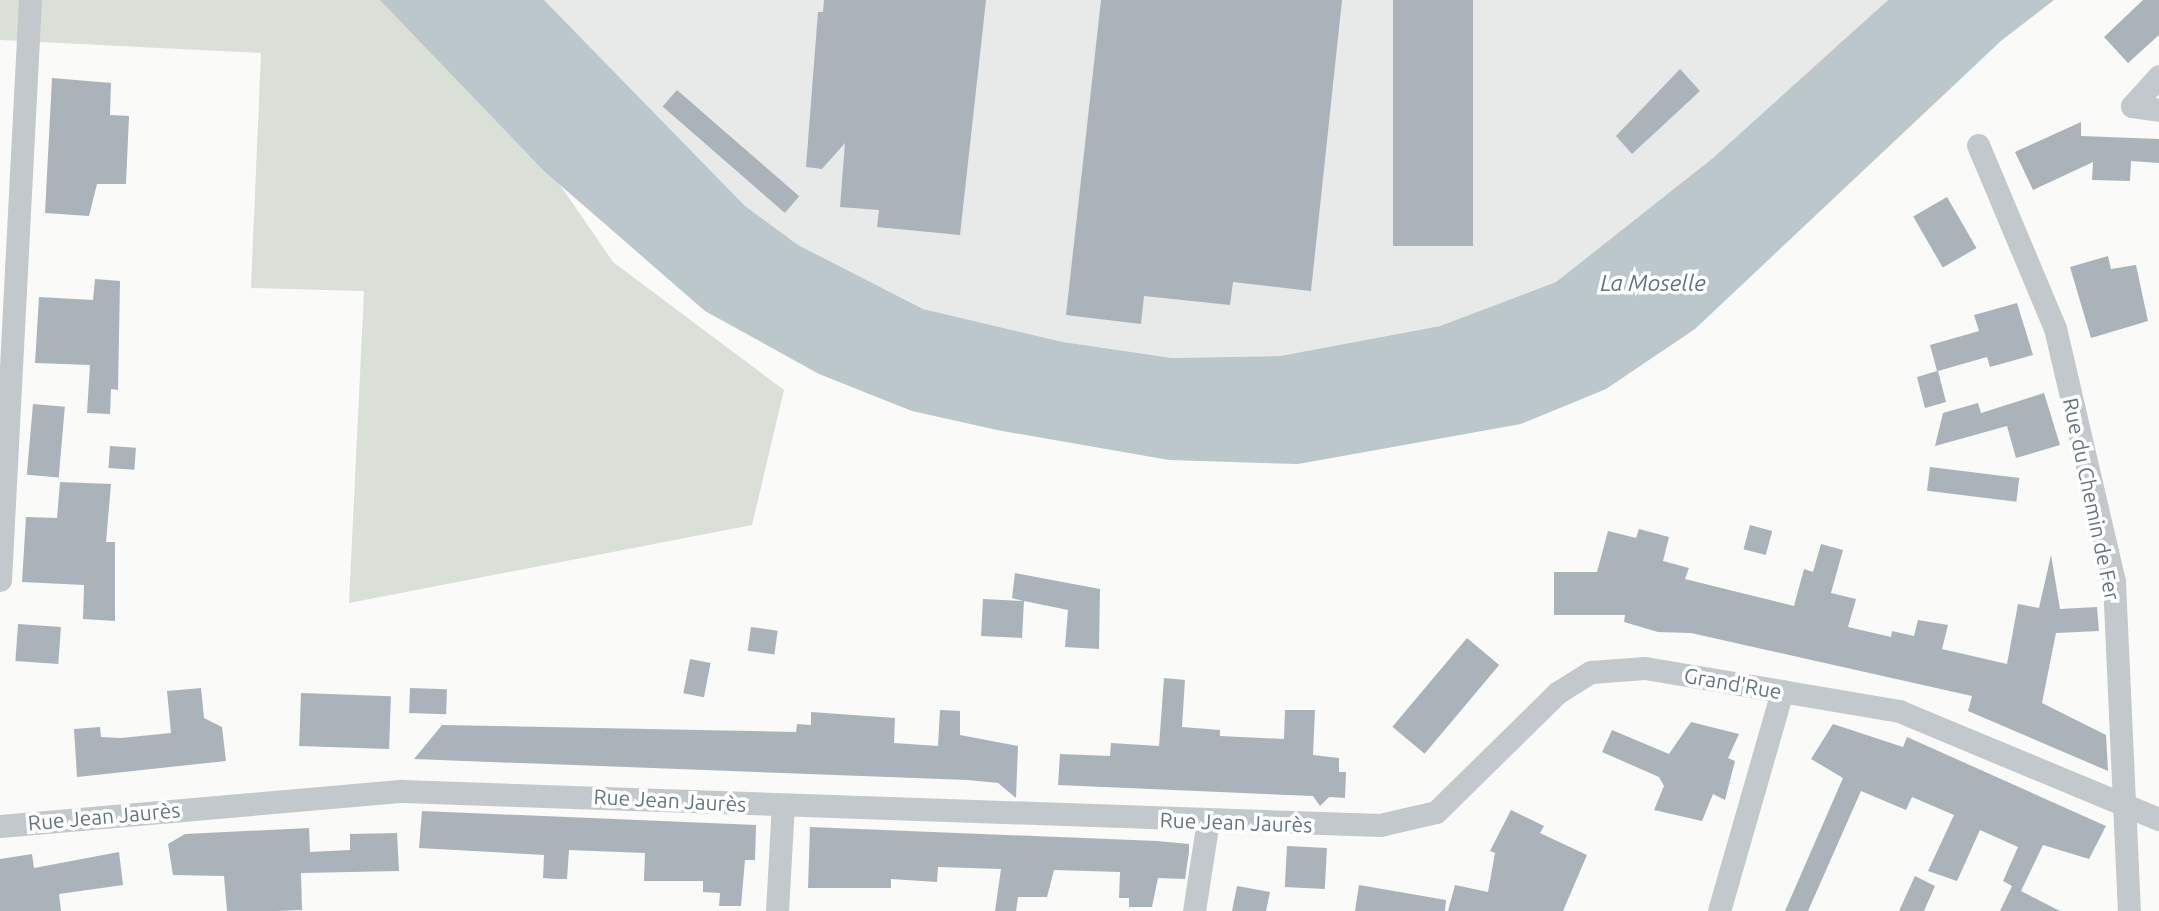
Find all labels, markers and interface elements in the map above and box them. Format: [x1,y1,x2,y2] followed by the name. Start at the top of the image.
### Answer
[1600,269,1706,297] water label: La Moselle
[2058,395,2126,603] street label: Rue du Chemin de Fer
[1682,662,1784,704] street label: Grand'Rue
[593,783,747,817] street label: Rue Jean Jaurès
[27,797,181,835] street label: Rue Jean Jaurès
[1159,807,1313,837] street label: Rue Jean Jaurès

